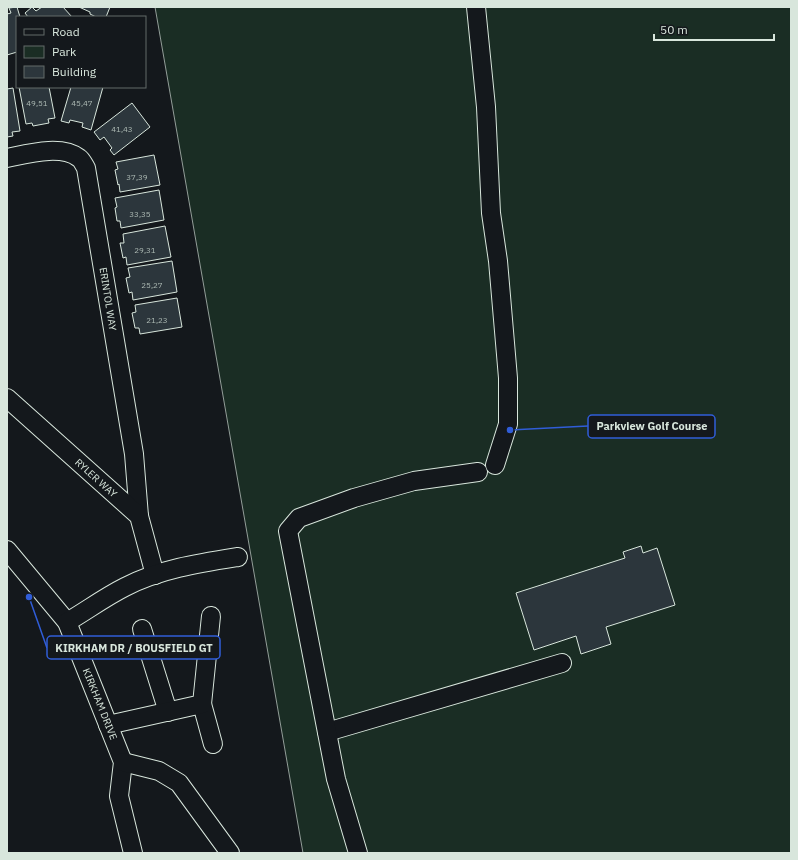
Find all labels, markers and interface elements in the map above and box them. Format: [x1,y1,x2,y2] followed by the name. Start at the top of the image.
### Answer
[16,16,146,88] legend
[654,16,774,42] scale bar
[660,22,688,37] text: 50 m
[52,24,80,39] text: Road
[52,44,77,59] text: Park
[52,64,97,79] text: Building
[26,98,48,108] house number: 49,51
[71,98,93,108] house number: 45,47
[111,124,133,134] house number: 41,43
[126,172,148,182] house number: 37,39
[129,209,151,219] house number: 33,35
[134,245,156,255] house number: 29,31
[97,266,119,332] street label: ERINTOL WAY
[141,280,163,290] house number: 25,27
[146,315,168,325] house number: 21,23
[588,415,715,438] callout: Parkview Golf Course
[596,419,708,433] text: Parkview Golf Course
[72,456,120,500] street label: RYLER WAY
[47,636,220,659] callout: KIRKHAM DR / BOUSFIELD GT
[55,641,213,655] text: KIRKHAM DR / BOUSFIELD GT
[80,666,120,742] street label: KIRKHAM DRIVE

